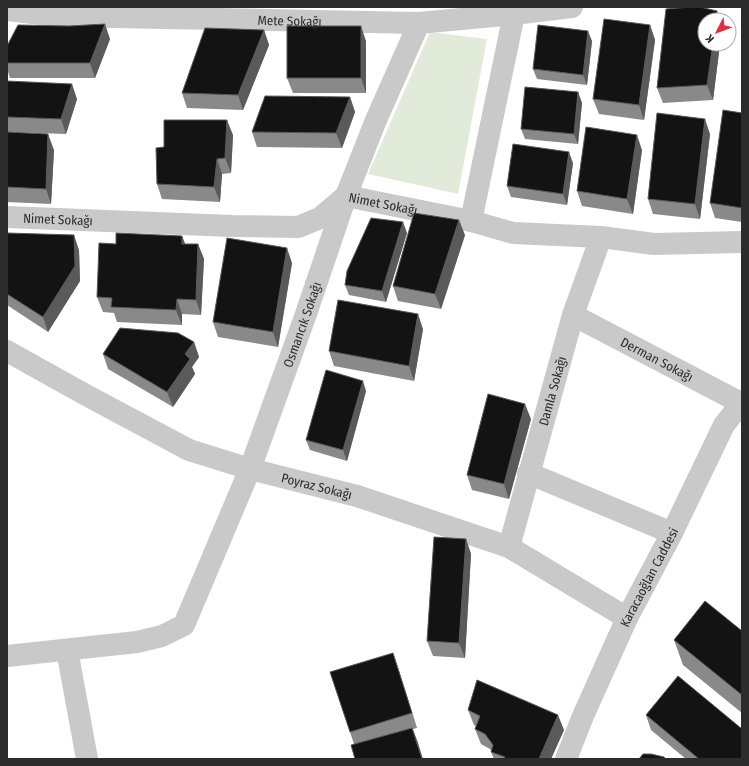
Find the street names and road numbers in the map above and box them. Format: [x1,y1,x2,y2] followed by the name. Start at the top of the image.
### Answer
[257,12,322,29] street label: Mete Sokağı
[348,189,419,218] street label: Nimet Sokağı
[23,210,93,228] street label: Nimet Sokağı
[280,280,324,369] street label: Osmancık Sokağı
[618,334,696,384] street label: Derman Sokağı
[535,354,569,427] street label: Damla Sokağı
[280,470,354,502] street label: Poyraz Sokağı
[617,525,681,629] street label: Karacaoğlan Caddesi

